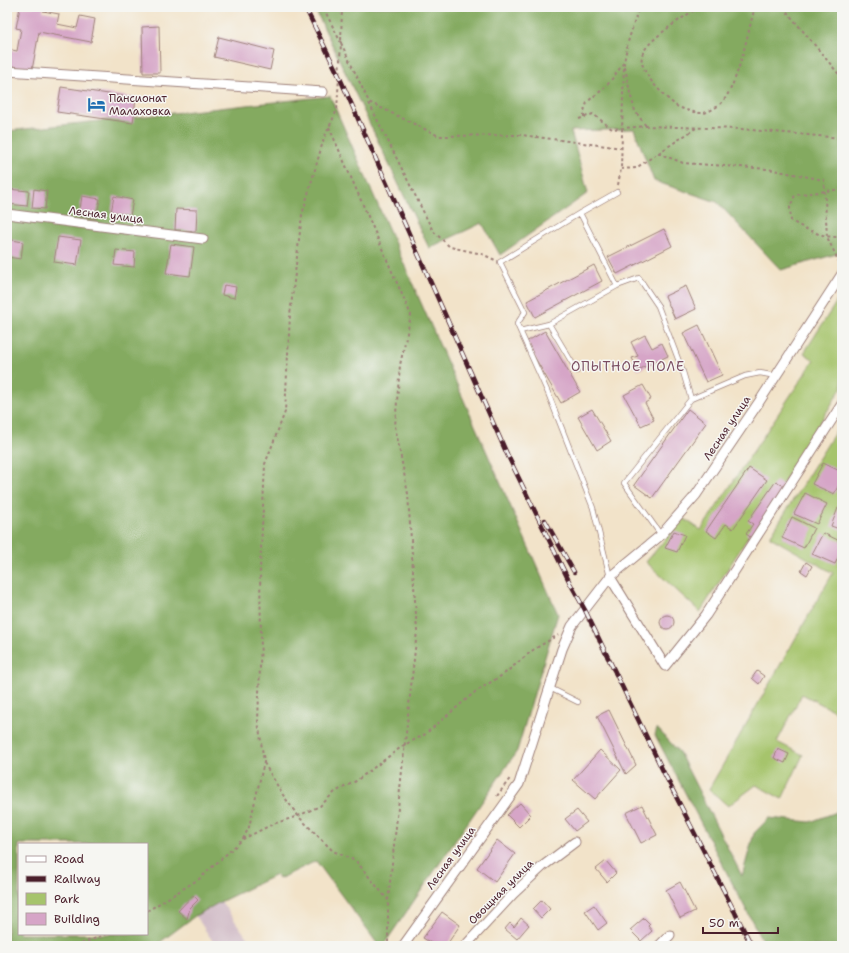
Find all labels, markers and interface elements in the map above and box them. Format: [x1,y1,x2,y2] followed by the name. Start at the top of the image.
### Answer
[109,91,171,119] place label: Пансионат Малаховка
[86,94,106,114] hotel icon: Пансионат Малаховка
[68,203,144,227] street label: Лесная улица
[571,358,685,375] district label: ОПЫТНОЕ ПОЛЕ
[700,393,754,463] street label: Лесная улица
[423,823,479,893] street label: Лесная улица
[18,843,148,935] legend
[54,851,85,867] text: Road
[465,856,537,928] street label: Овощная улица
[54,871,101,887] text: Railway
[54,891,80,907] text: Park
[703,909,778,935] scale bar
[54,911,100,927] text: Building
[709,915,739,931] text: 50 m

